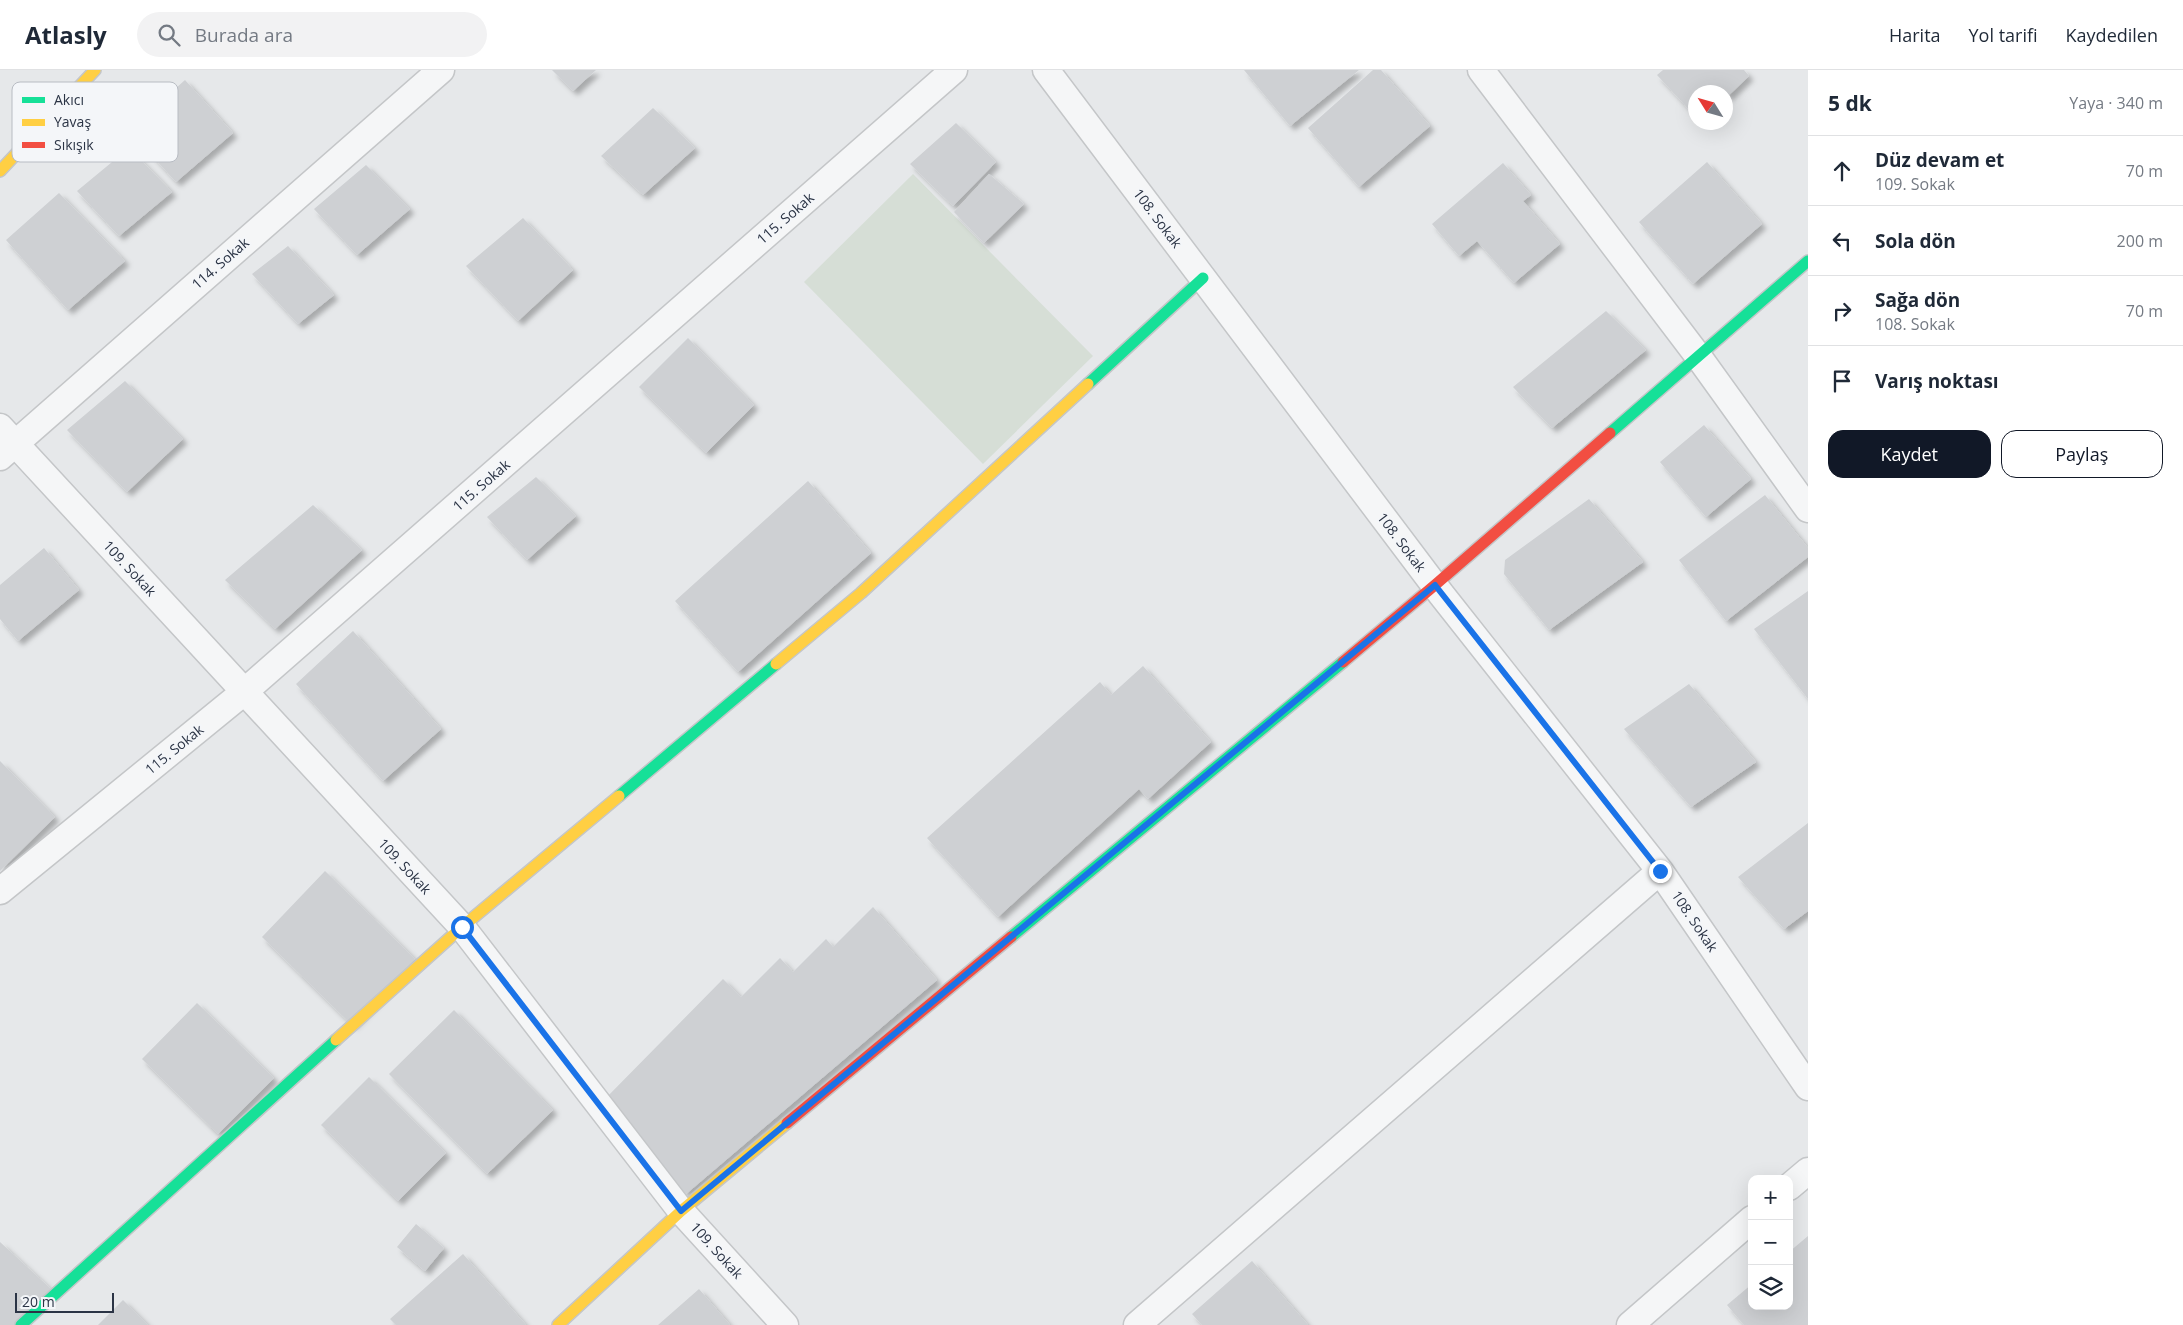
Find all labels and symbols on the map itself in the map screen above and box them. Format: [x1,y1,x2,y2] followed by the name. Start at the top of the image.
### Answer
[12,82,178,162] legend
[1688,85,1733,130] north arrow
[54,90,84,109] text: Akıcı
[54,112,91,131] text: Yavaş
[54,135,94,154] text: Sıkışık
[1129,184,1187,252] street label: 108. Sokak
[752,187,818,248] street label: 115. Sokak
[187,232,253,293] street label: 114. Sokak
[448,454,514,515] street label: 115. Sokak
[1373,508,1431,576] street label: 108. Sokak
[99,536,161,601] street label: 109. Sokak
[141,719,208,778] street label: 115. Sokak
[374,834,436,899] street label: 109. Sokak
[1649,860,1672,883] route end
[1668,887,1723,956] street label: 108. Sokak
[451,916,474,939] route start
[687,1218,748,1283] street label: 109. Sokak
[15,1290,114,1313] scale bar

